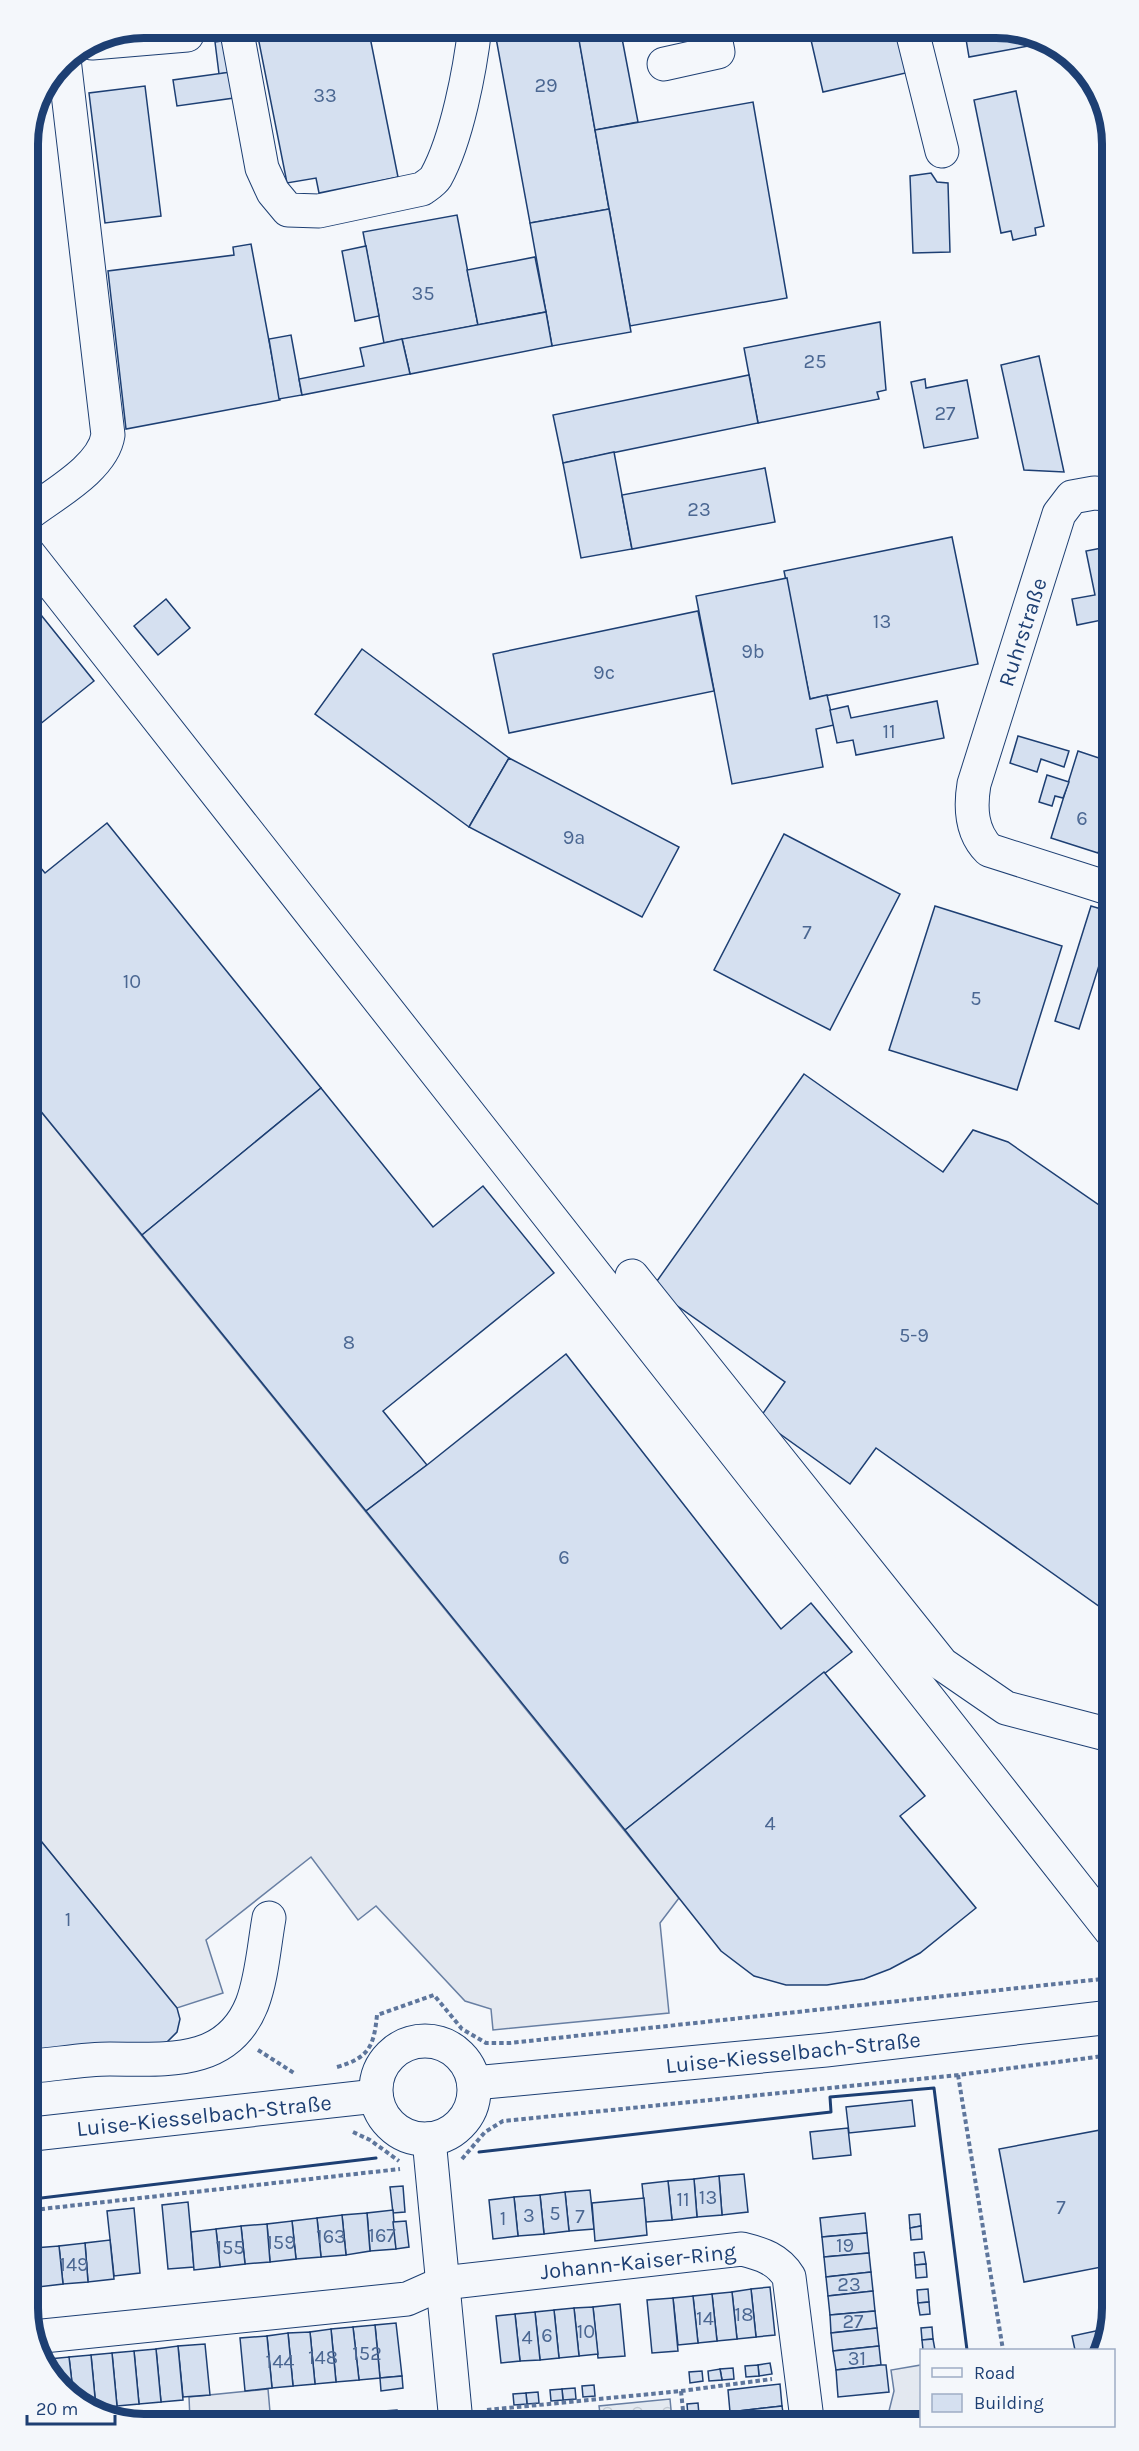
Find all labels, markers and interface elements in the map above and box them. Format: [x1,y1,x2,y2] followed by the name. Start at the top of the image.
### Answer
[534,74,558,97] house number: 29
[313,84,337,107] house number: 33
[411,282,435,305] house number: 35
[804,350,826,373] house number: 25
[935,402,956,425] house number: 27
[687,498,711,521] house number: 23
[993,575,1053,690] street label: Ruhrstraße
[873,610,891,633] house number: 13
[741,640,765,663] house number: 9b
[593,661,615,684] house number: 9c
[882,720,896,743] house number: 11
[1076,807,1088,830] house number: 6
[563,826,585,849] house number: 9a
[802,921,812,944] house number: 7
[123,970,141,993] house number: 10
[970,987,982,1010] house number: 5
[899,1324,929,1347] house number: 5-9
[343,1331,355,1354] house number: 8
[558,1546,570,1569] house number: 6
[764,1812,776,1835] house number: 4
[65,1908,71,1931] house number: 1
[664,2027,922,2079] street label: Luise-Kiesselbach-Straße
[75,2090,333,2142] street label: Luise-Kiesselbach-Straße
[699,2186,717,2209] house number: 13
[676,2188,690,2211] house number: 11
[1056,2196,1066,2219] house number: 7
[549,2202,561,2225] house number: 5
[523,2204,535,2227] house number: 3
[575,2205,585,2228] house number: 7
[500,2207,506,2230] house number: 1
[368,2224,396,2247] house number: 167
[316,2225,346,2248] house number: 163
[266,2231,296,2254] house number: 159
[836,2234,854,2257] house number: 19
[215,2236,245,2259] house number: 155
[539,2239,738,2285] street label: Johann-Kaiser-Ring
[59,2253,89,2276] house number: 149
[837,2273,861,2296] house number: 23
[735,2303,753,2326] house number: 18
[696,2307,714,2330] house number: 14
[843,2310,864,2333] house number: 27
[577,2320,595,2343] house number: 10
[541,2324,553,2347] house number: 6
[521,2326,533,2349] house number: 4
[352,2342,382,2365] house number: 152
[308,2346,338,2369] house number: 148
[848,2347,866,2370] house number: 31
[920,2349,1115,2427] legend
[266,2350,294,2373] house number: 144
[974,2362,1015,2384] text: Road
[27,2388,116,2426] scale bar
[974,2392,1044,2414] text: Building
[36,2398,78,2420] text: 20 m

